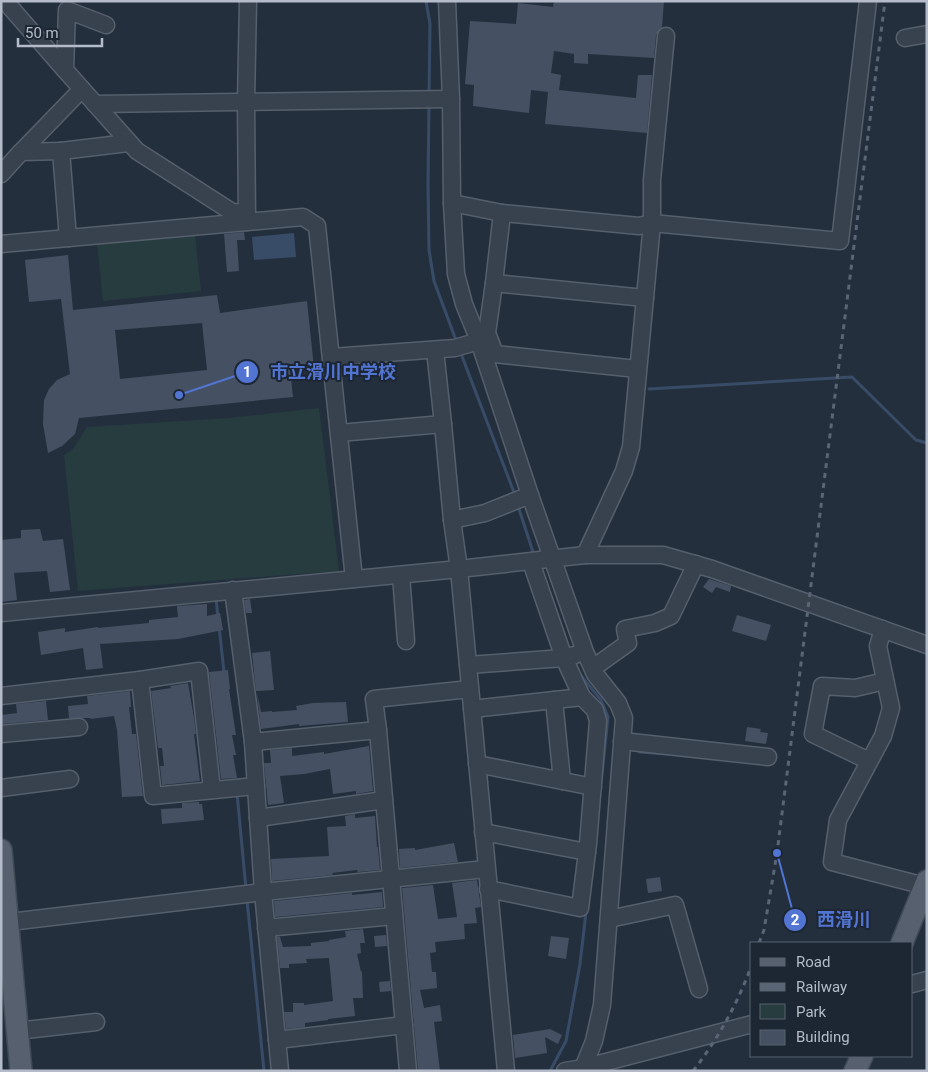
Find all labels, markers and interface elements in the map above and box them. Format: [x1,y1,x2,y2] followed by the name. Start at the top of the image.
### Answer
[18,15,101,47] scale bar
[25,24,59,42] text: 50 m
[235,355,406,388] callout: 市立滑川中学校
[270,361,396,382] text: 市立滑川中学校
[243,363,251,381] text: 1
[782,904,881,937] callout: 西滑川
[817,909,871,930] text: 西滑川
[791,911,800,929] text: 2
[750,942,913,1057] legend
[796,953,830,971] text: Road
[796,978,847,996] text: Railway
[796,1003,827,1021] text: Park
[796,1028,850,1046] text: Building

